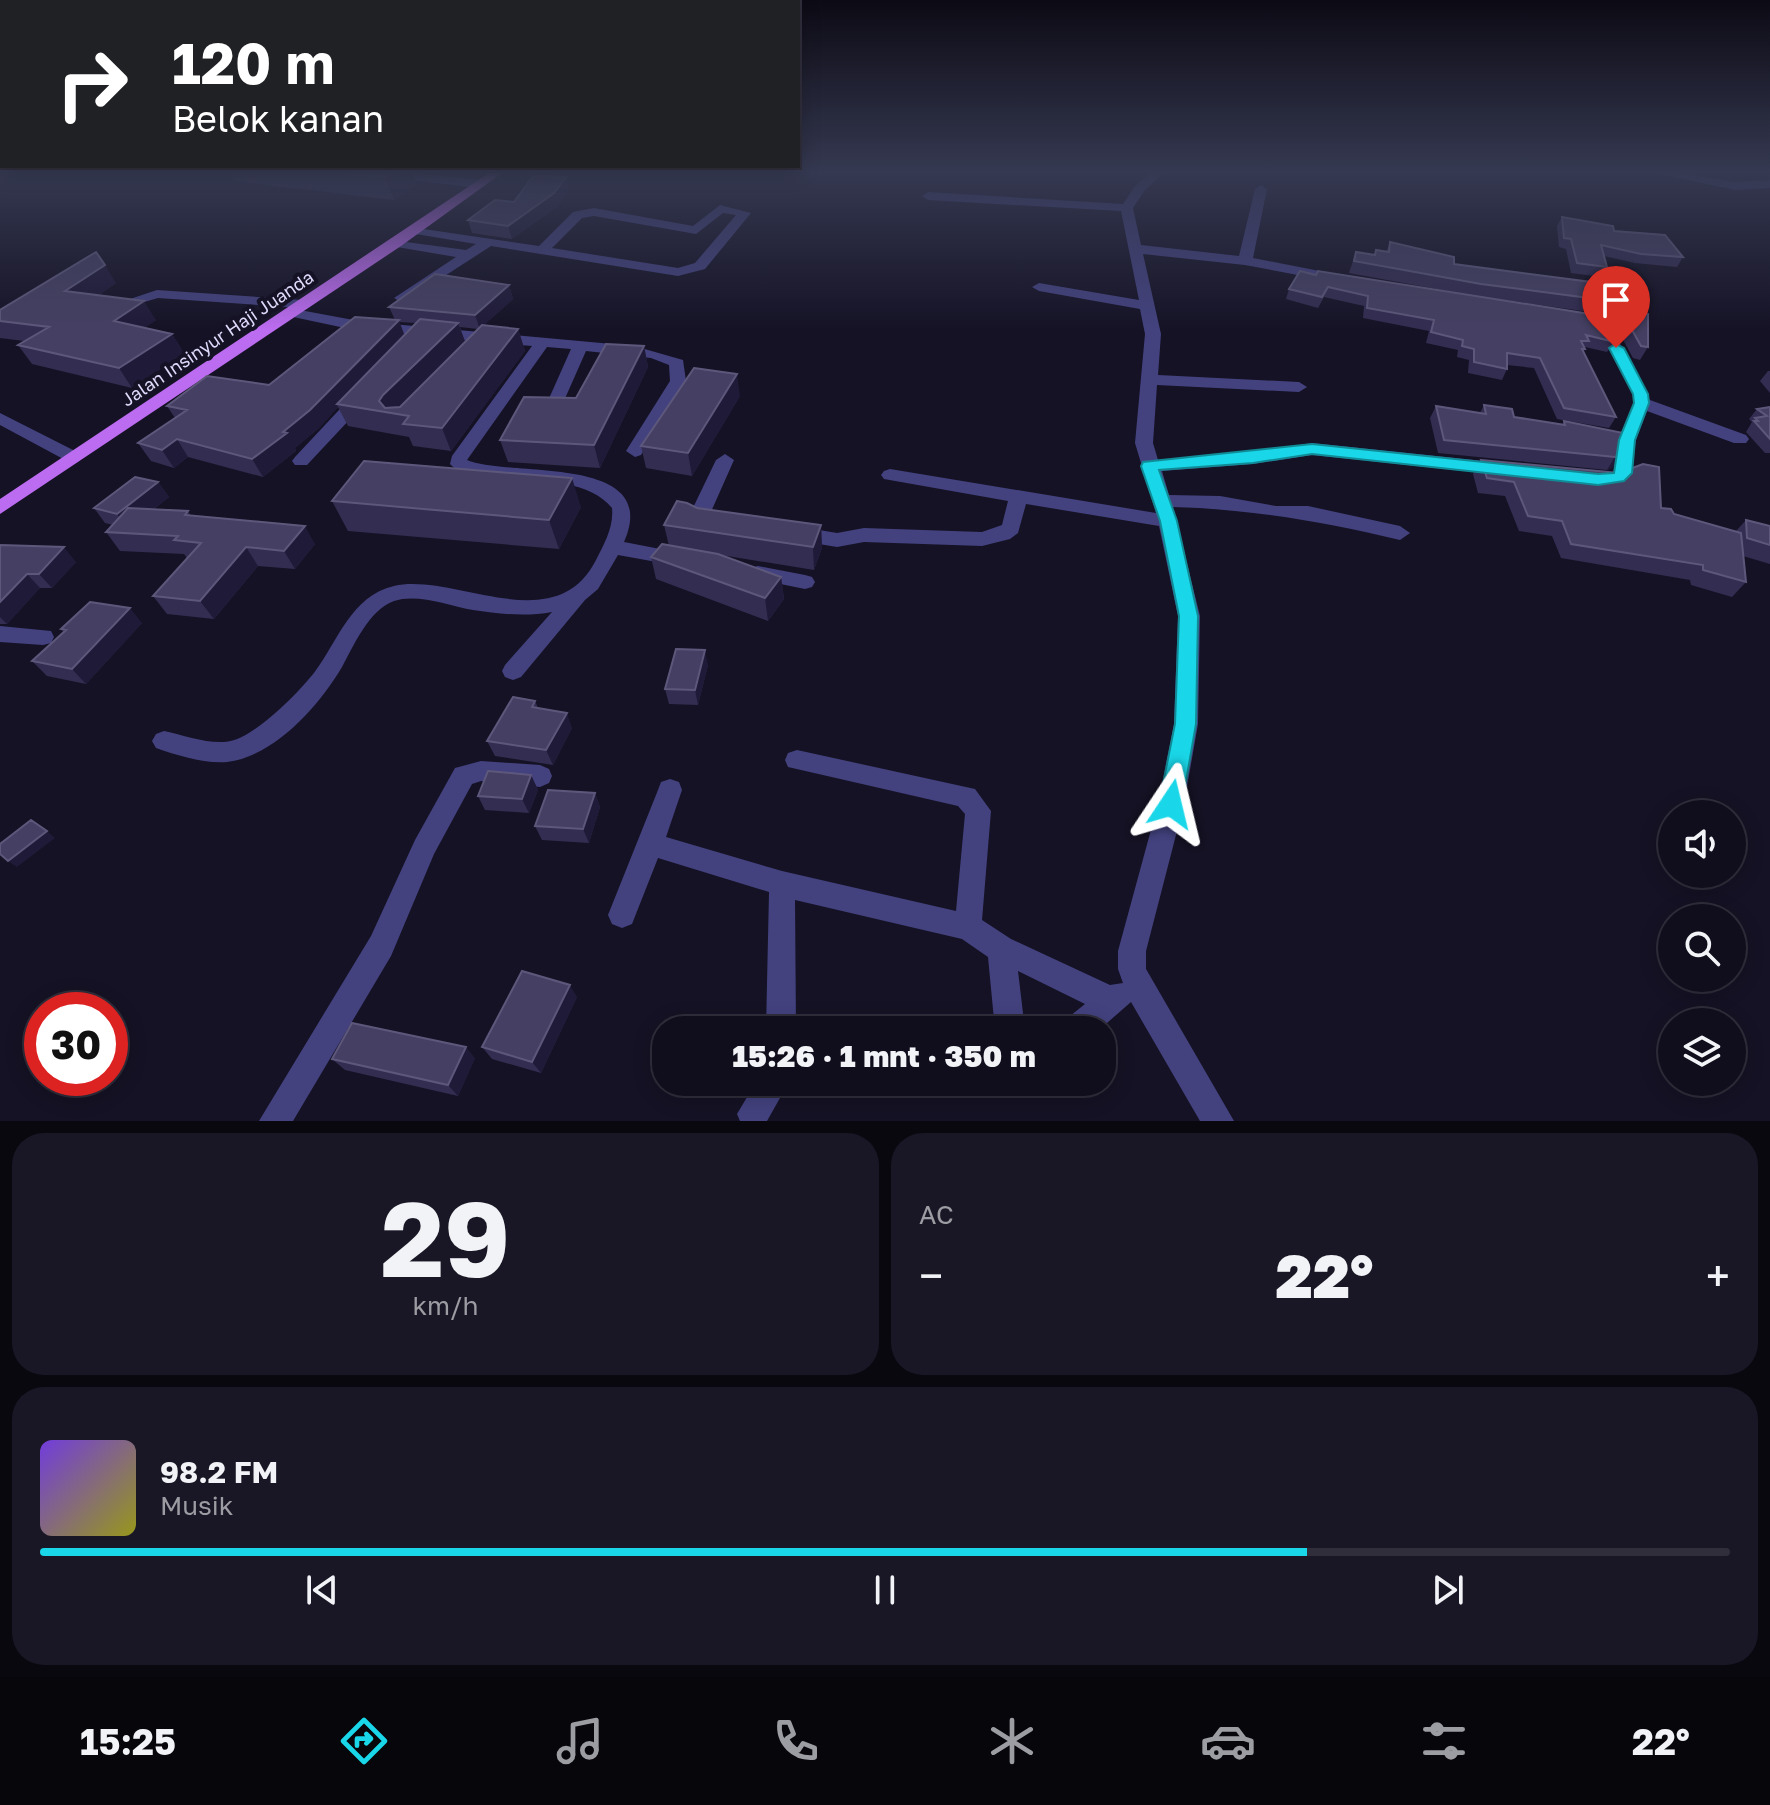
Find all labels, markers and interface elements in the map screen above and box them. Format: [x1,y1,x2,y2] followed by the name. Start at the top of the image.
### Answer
[172,29,334,96] text: 120 m
[40,32,144,136] icon: right
[172,97,384,140] text: Belok kanan
[117,265,317,411] street label: Jalan Insinyur Haji Juanda
[1582,266,1650,348] pin
[1594,278,1638,322] icon: arrive
[1129,762,1213,846] position arrow
[1658,800,1746,1096] map controls
[1658,800,1746,888] button: sound
[1658,904,1746,992] button: search
[24,992,128,1096] speed limit sign: 30
[1658,1008,1746,1096] button: layers
[732,1038,1036,1074] text: 15:26 · 1 mnt · 350 m
[381,1175,510,1300] text: 29
[919,1199,954,1230] text: AC
[1276,1239,1373,1311] text: 22°
[919,1249,943,1302] text: −
[1706,1249,1730,1302] text: +
[412,1290,479,1321] text: km/h
[160,1454,278,1490] text: 98.2 FM
[160,1490,234,1521] text: Musik
[300,1568,344,1612] icon: previous
[863,1568,907,1612] icon: pause
[1426,1568,1470,1612] icon: next
[336,1713,392,1769] icon: directions
[552,1713,608,1769] icon: music
[768,1713,824,1769] icon: phone
[984,1713,1040,1769] icon: climate
[1200,1713,1256,1769] icon: car
[1416,1713,1472,1769] icon: filters
[80,1720,176,1763] text: 15:25
[1632,1720,1690,1763] text: 22°

